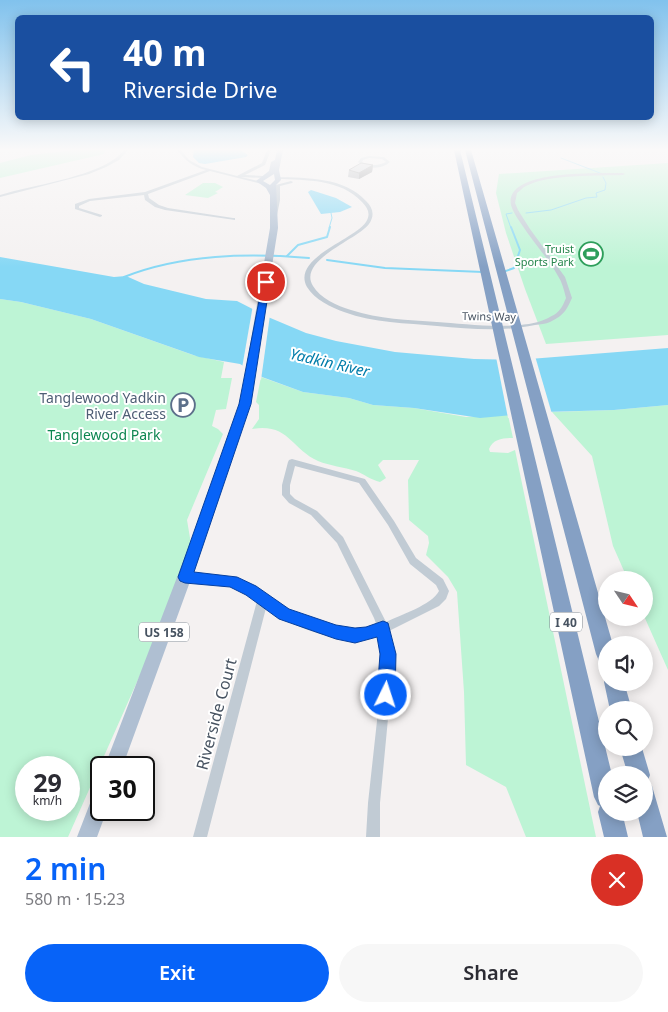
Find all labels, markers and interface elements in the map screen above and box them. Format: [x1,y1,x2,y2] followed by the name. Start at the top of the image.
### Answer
[123,29,206,76] text: 40 m
[40,35,105,100] icon: left
[123,74,277,104] text: Riverside Drive
[515,241,574,269] place label: Truist Sports Park
[578,241,604,267] sports icon: Truist Sports Park
[245,261,287,303] pin
[252,268,280,296] icon: arrive
[462,308,517,324] street label: Twins Way
[288,343,373,381] water label: Yadkin River
[39,388,166,423] place label: Tanglewood Yadkin River Access
[170,392,196,418] parking icon: Tanglewood Yadkin River Access
[48,425,161,444] park label: Tanglewood Park
[598,571,652,626] north arrow
[598,571,653,821] map controls
[550,612,582,632] road number: I 40
[139,622,189,642] road number: US 158
[598,636,653,691] button: sound
[191,656,242,772] street label: Riverside Court
[359,668,411,720] position arrow
[598,701,653,756] button: search
[90,756,155,821] speed limit sign: 30
[33,765,62,799] text: 29
[598,766,653,821] button: layers
[33,792,62,809] text: km/h
[25,848,106,889] text: 2 min
[591,854,643,906] button: close
[25,888,125,910] text: 580 m · 15:23
[25,944,329,1002] button: Exit
[339,944,643,1002] button: Share

